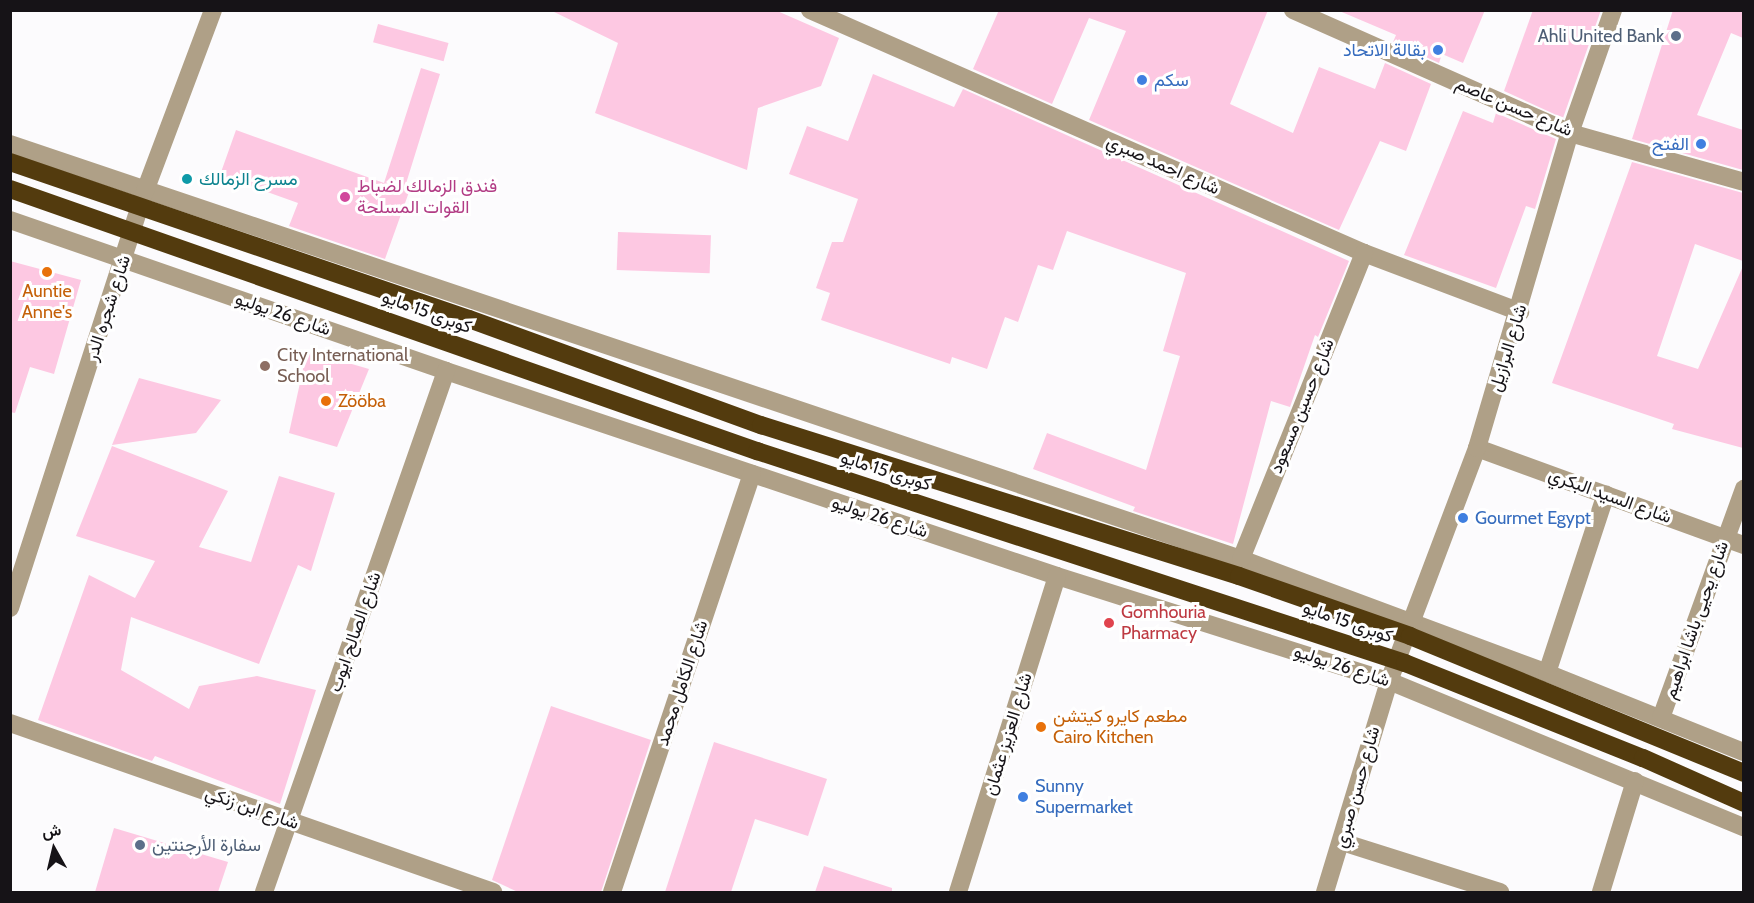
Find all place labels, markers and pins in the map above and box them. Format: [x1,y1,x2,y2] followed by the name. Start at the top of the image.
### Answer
[1538,25,1664,47] place label: Ahli United Bank
[1669,29,1683,43] marker: Ahli United Bank
[1343,39,1426,61] place label: بقالة الاتحاد
[1431,43,1445,57] marker: بقالة الاتحاد
[1154,69,1189,91] place label: سكم
[1135,73,1149,87] marker: سكم
[1652,133,1689,155] place label: الفتح
[1694,137,1708,151] marker: الفتح
[199,168,298,190] place label: مسرح الزمالك
[180,172,194,186] marker: مسرح الزمالك
[357,176,497,219] place label: فندق الزمالك لضباط القوات المسلحة
[338,190,352,204] marker: فندق الزمالك لضباط القوات المسلحة
[40,265,54,279] marker: Auntie Anne's
[22,281,72,324] place label: Auntie Anne's
[277,345,408,388] place label: City International School
[258,359,272,373] marker: City International School
[338,390,386,412] place label: Zööba
[319,394,333,408] marker: Zööba
[1475,507,1591,529] place label: Gourmet Egypt
[1456,511,1470,525] marker: Gourmet Egypt
[1121,602,1206,644] place label: Gomhouria Pharmacy
[1102,616,1116,630] marker: Gomhouria Pharmacy
[1053,706,1187,748] place label: مطعم كايرو كيتشن Cairo Kitchen
[1034,720,1048,734] marker: مطعم كايرو كيتشن Cairo Kitchen
[1035,776,1133,818] place label: Sunny Supermarket
[1016,790,1030,804] marker: Sunny Supermarket
[152,834,261,856] place label: سفارة الأرجنتين
[133,838,147,852] marker: سفارة الأرجنتين

